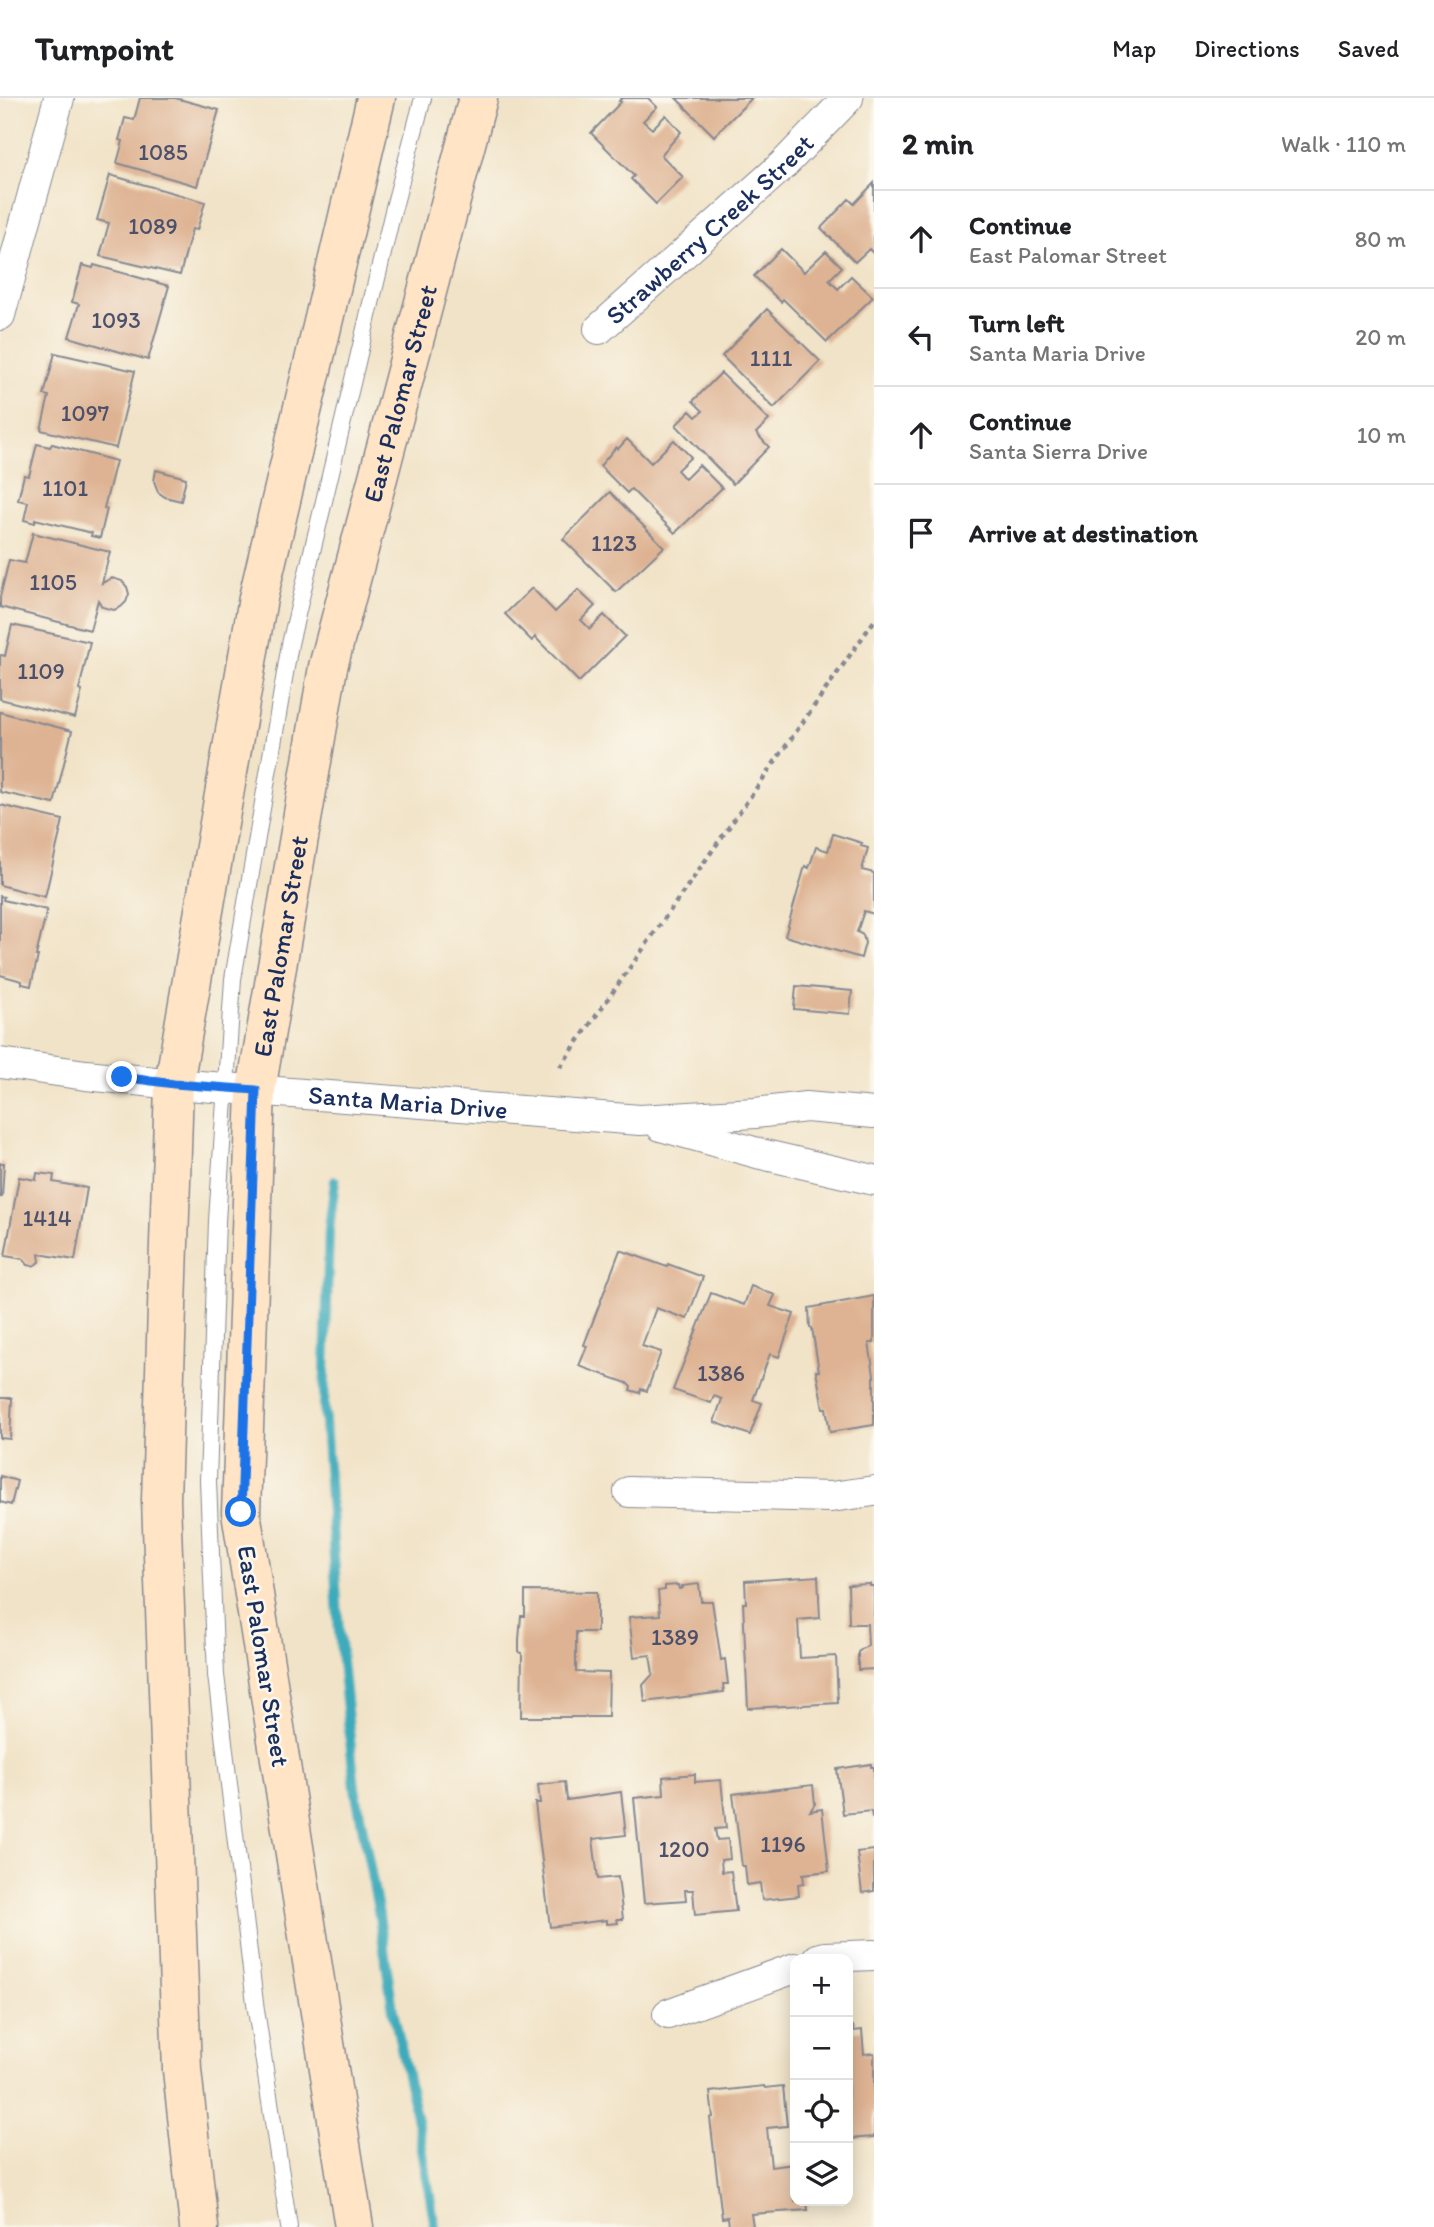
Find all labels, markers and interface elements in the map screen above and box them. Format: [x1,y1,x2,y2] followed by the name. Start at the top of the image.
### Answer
[35,29,174,68] text: Turnpoint
[1112,34,1156,63] text: Map
[1194,34,1300,63] text: Directions
[1338,34,1399,63] text: Saved
[902,125,973,162] text: 2 min
[599,127,820,331] street label: Strawberry Creek Street
[1281,130,1406,158] text: Walk · 110 m
[138,138,188,166] house number: 1085
[969,209,1072,241] text: Continue
[128,212,178,240] house number: 1089
[902,220,940,258] icon: ahead
[1355,225,1406,253] text: 80 m
[969,241,1167,269] text: East Palomar Street
[356,281,444,506] street label: East Palomar Street
[91,306,141,334] house number: 1093
[969,307,1065,339] text: Turn left
[902,318,940,356] icon: left
[1355,323,1406,351] text: 20 m
[969,339,1146,367] text: Santa Maria Drive
[750,344,793,372] house number: 1111
[61,399,109,427] house number: 1097
[969,405,1072,437] text: Continue
[902,416,940,454] icon: ahead
[1357,421,1406,449] text: 10 m
[969,437,1148,465] text: Santa Sierra Drive
[42,474,88,502] house number: 1101
[902,514,940,552] icon: arrive
[969,517,1198,549] text: Arrive at destination
[591,529,637,557] house number: 1123
[29,568,77,596] house number: 1105
[17,657,65,685] house number: 1109
[246,833,315,1059] street label: East Palomar Street
[106,1061,137,1092] route end
[307,1078,509,1126] street label: Santa Maria Drive
[23,1204,72,1232] house number: 1414
[697,1359,745,1387] house number: 1386
[225,1496,256,1527] route start
[231,1543,297,1769] street label: East Palomar Street
[651,1623,699,1651] house number: 1389
[760,1830,806,1858] house number: 1196
[658,1835,710,1863] house number: 1200
[790,1954,853,2206] map controls
[790,1954,853,2017] button: +
[790,2017,853,2080] button: −
[790,2080,853,2143] button: locate
[790,2143,853,2206] button: layers

